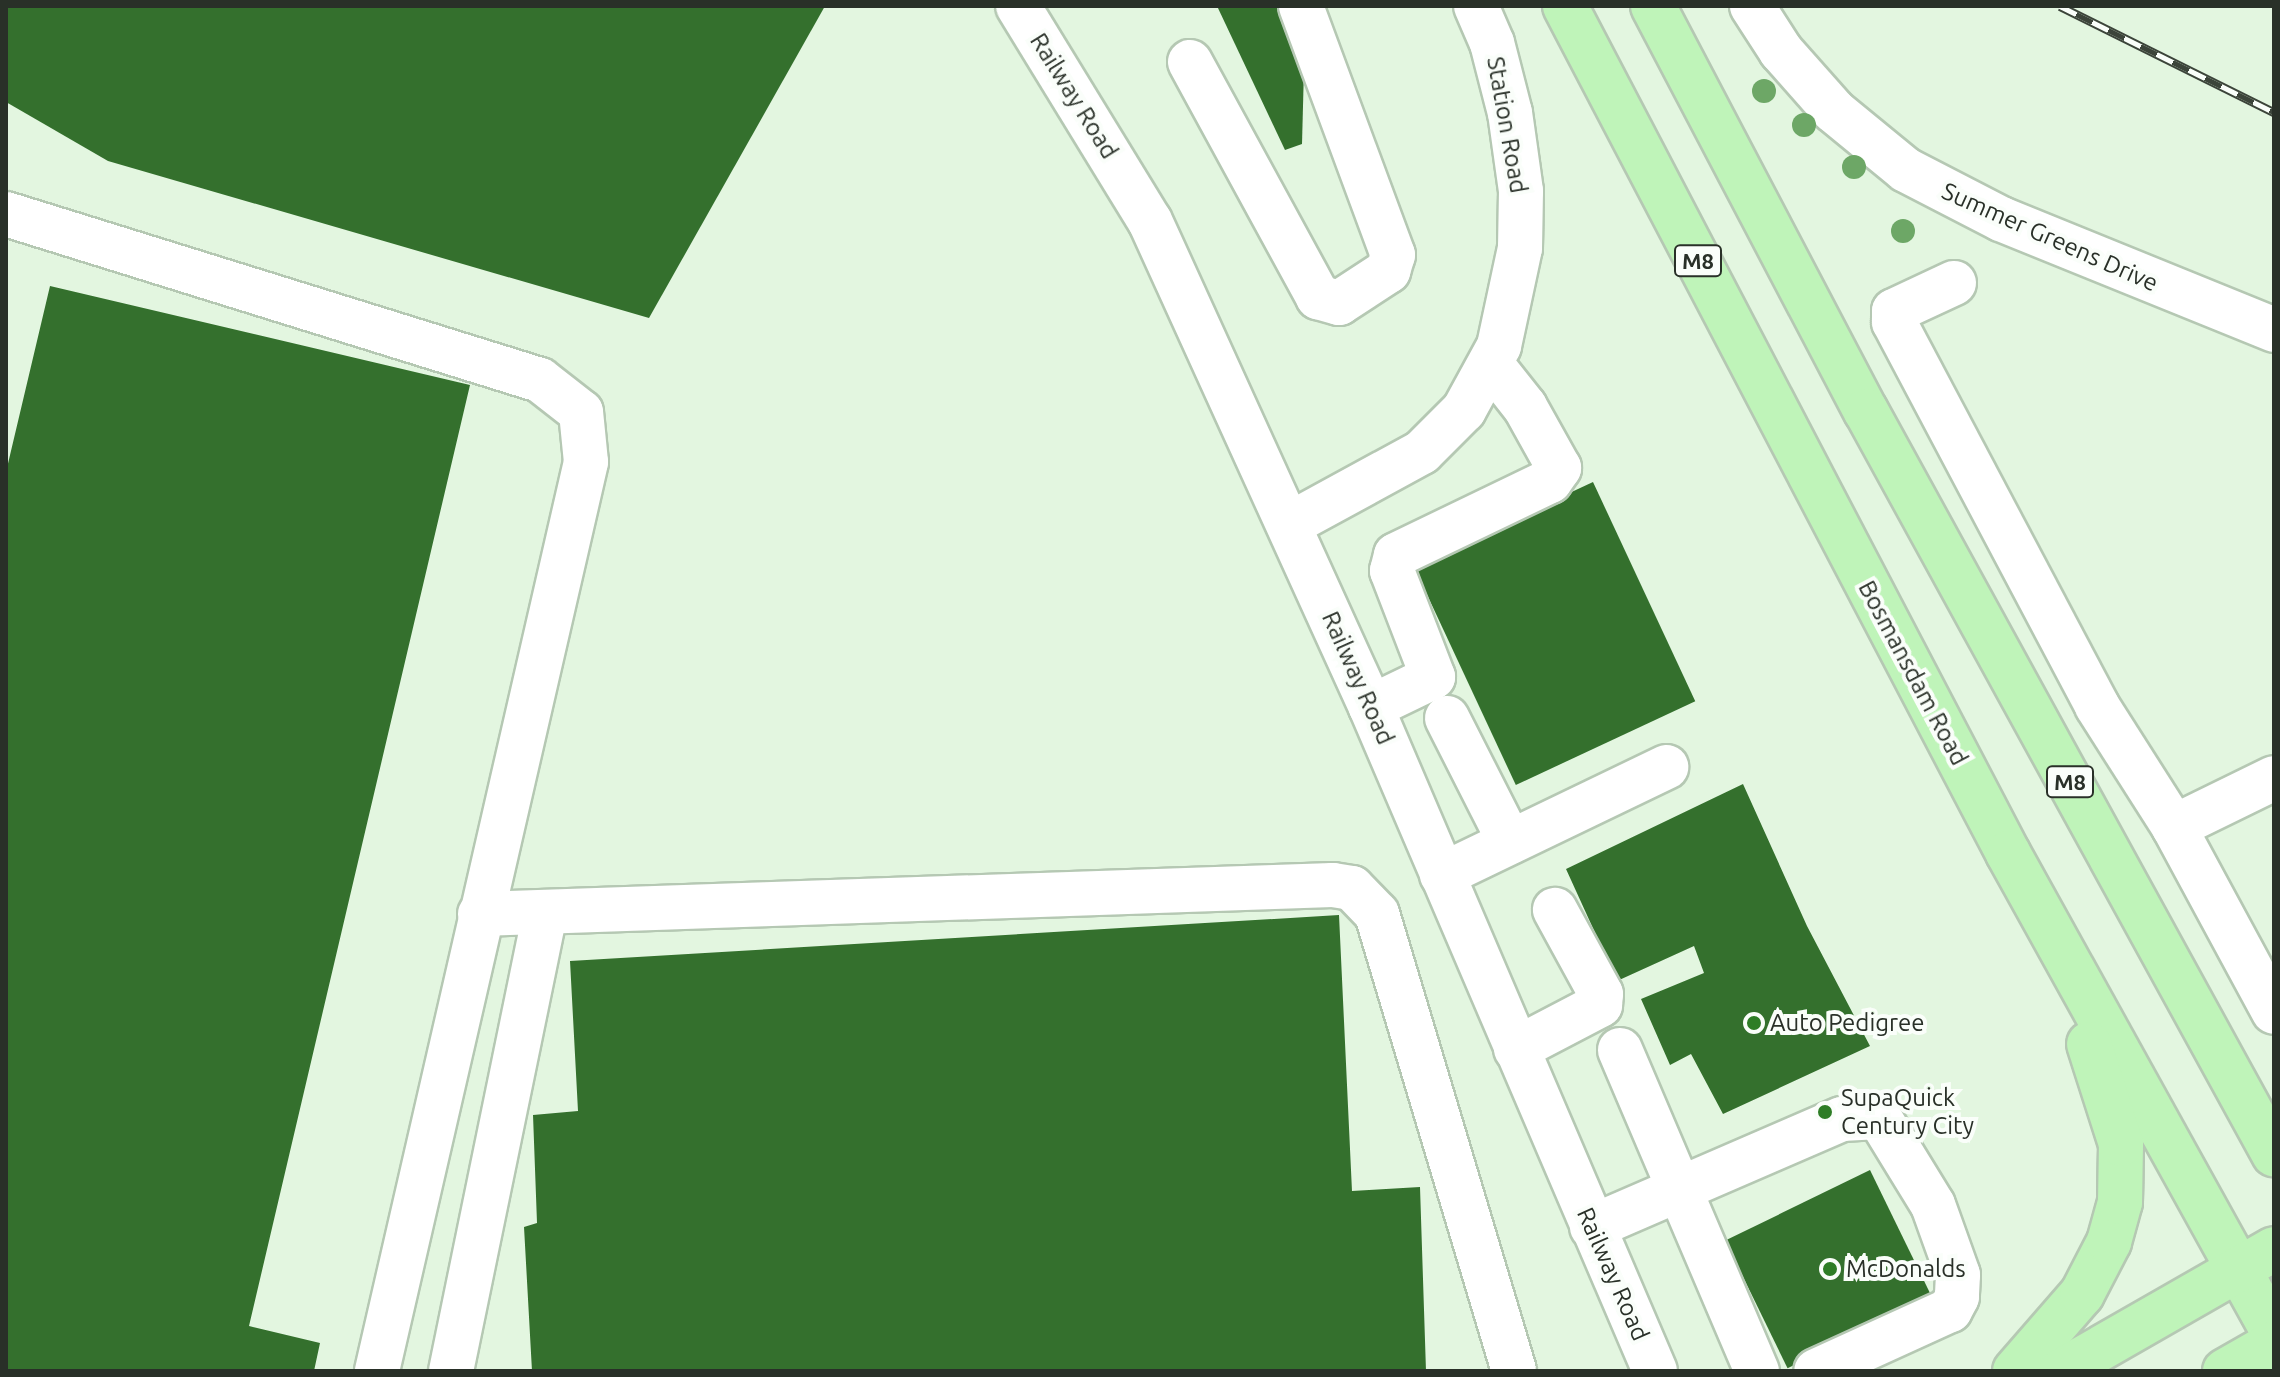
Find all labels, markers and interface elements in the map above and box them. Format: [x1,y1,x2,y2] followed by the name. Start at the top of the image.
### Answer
[1024,28,1124,164] street label: Railway Road
[1481,54,1533,196] street label: Station Road
[1938,176,2162,298] street label: Summer Greens Drive
[1674,243,1722,279] road number: M8
[1852,576,1974,770] street label: Bosmansdam Road
[1316,607,1400,749] street label: Railway Road
[2046,764,2094,800] road number: M8
[1770,1009,1925,1037] place label: Auto Pedigree
[1745,1014,1763,1032] marker: Auto Pedigree
[1841,1084,1974,1140] place label: SupaQuick Century City
[1816,1103,1834,1121] marker: SupaQuick Century City
[1571,1203,1655,1345] street label: Railway Road
[1846,1255,1966,1283] place label: McDonalds
[1821,1260,1839,1278] marker: McDonalds

